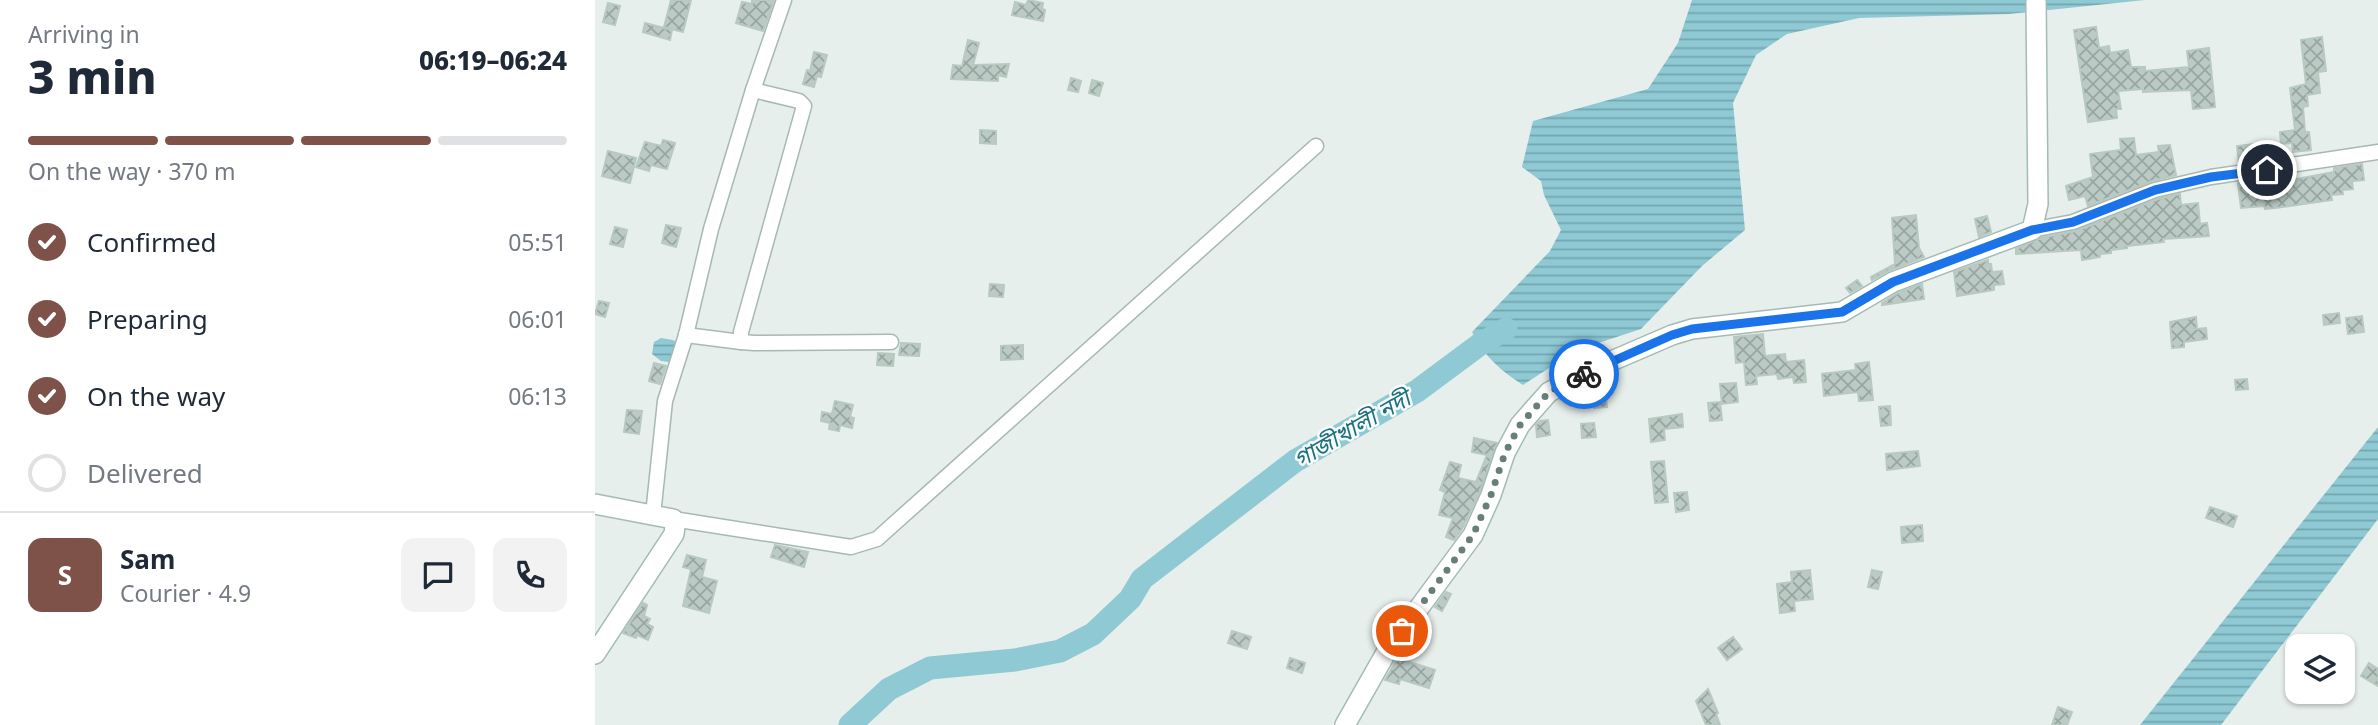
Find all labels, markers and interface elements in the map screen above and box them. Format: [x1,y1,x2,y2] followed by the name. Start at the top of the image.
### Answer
[28,18,140,50] text: Arriving in
[419,42,567,78] text: 06:19–06:24
[28,45,157,107] text: 3 min
[2237,140,2297,200] pin
[2248,151,2286,189] icon: home
[28,155,235,187] text: On the way · 370 m
[28,223,66,261] icon: check
[87,224,217,260] text: Confirmed
[508,226,567,258] text: 05:51
[28,300,66,338] icon: check
[87,301,208,337] text: Preparing
[508,303,567,335] text: 06:01
[1549,339,1619,409] courier
[1565,355,1603,393] icon: bike
[28,377,66,415] icon: check
[87,378,225,414] text: On the way
[508,380,567,412] text: 06:13
[1287,380,1419,474] water label: গাজীখালী নদী
[87,455,203,491] text: Delivered
[401,538,475,612] button: chat
[493,538,567,612] button: phone
[120,541,175,577] text: Sam
[58,557,72,593] text: S
[120,577,251,609] text: Courier · 4.9
[1372,601,1432,661] pin
[1383,612,1421,650] icon: bag
[2285,634,2355,704] map controls
[2285,634,2355,704] button: layers

